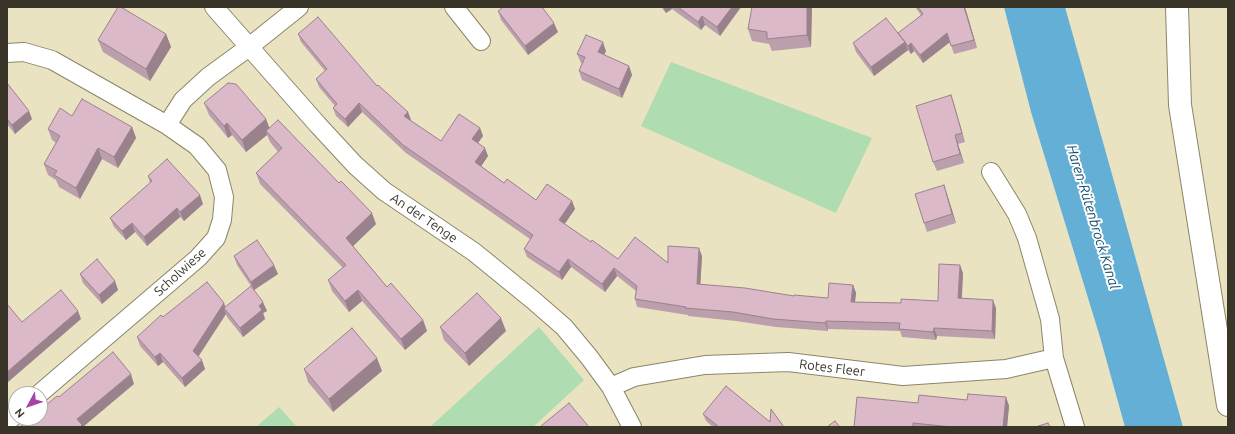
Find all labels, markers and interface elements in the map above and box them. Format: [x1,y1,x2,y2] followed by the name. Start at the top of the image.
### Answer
[1063,143,1123,291] water label: Haren-Rütenbrock Kanal
[388,190,460,246] street label: An der Tenge
[151,245,209,299] street label: Scholwiese
[798,356,866,380] street label: Rotes Fleer
[8,386,48,426] north arrow
[12,406,27,420] text: N

